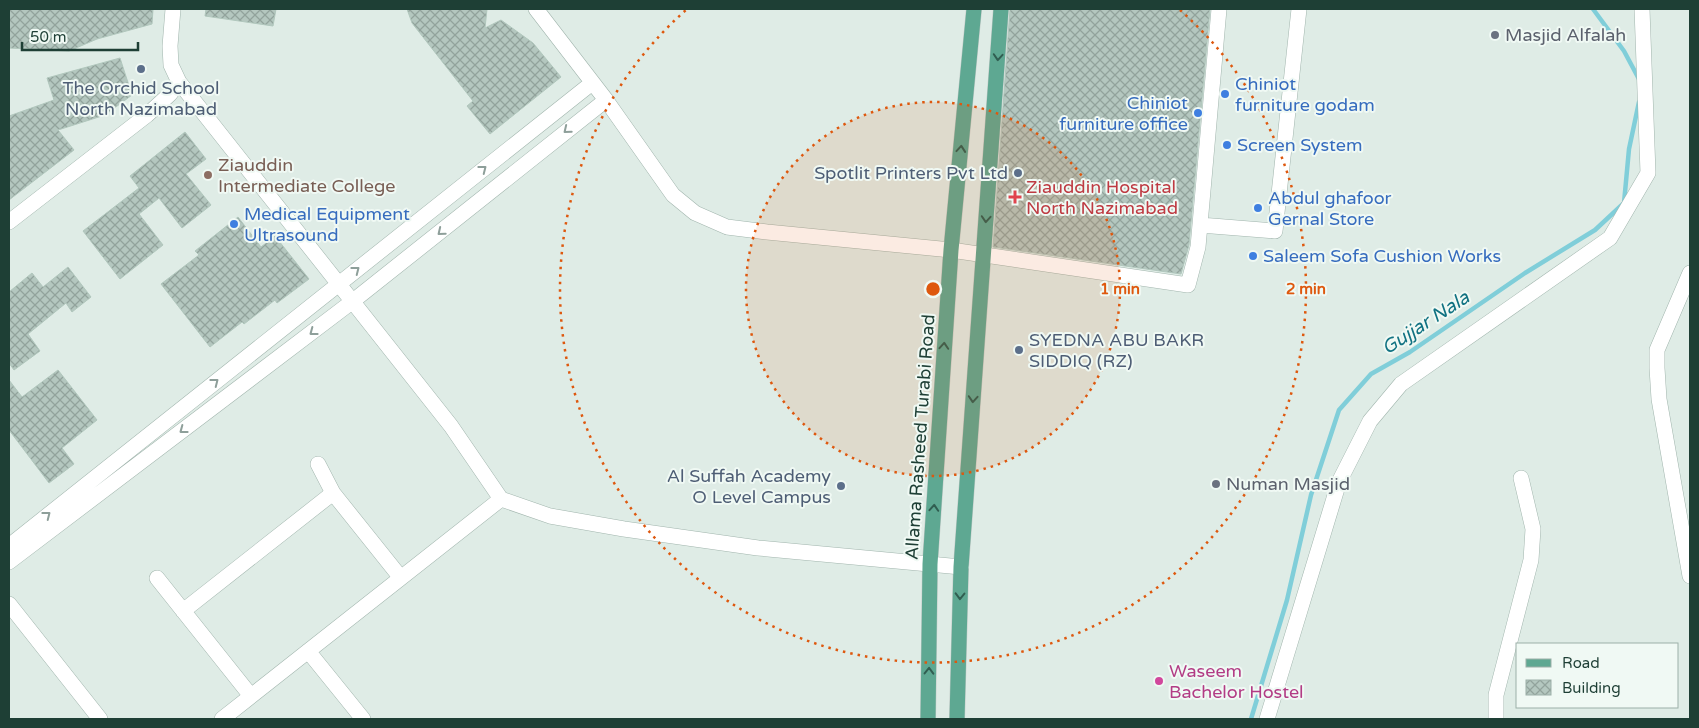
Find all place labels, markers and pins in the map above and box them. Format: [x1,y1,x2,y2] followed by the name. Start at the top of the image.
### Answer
[1505,24,1626,46] place label: Masjid Alfalah
[1489,29,1501,41] marker: Masjid Alfalah
[135,63,147,75] marker: The Orchid School North Nazimabad
[1235,73,1375,116] place label: Chiniot furniture godam
[63,77,219,120] place label: The Orchid School North Nazimabad
[1219,88,1231,100] marker: Chiniot furniture godam
[1059,92,1188,135] place label: Chiniot furniture office
[1192,107,1204,119] marker: Chiniot furniture office
[1237,134,1363,156] place label: Screen System
[1221,139,1233,151] marker: Screen System
[218,154,395,197] place label: Ziauddin Intermediate College
[814,162,1008,184] place label: Spotlit Printers Pvt Ltd
[1012,167,1024,179] marker: Spotlit Printers Pvt Ltd
[202,169,214,181] marker: Ziauddin Intermediate College
[1026,176,1178,219] place label: Ziauddin Hospital North Nazimabad
[1268,187,1392,230] place label: Abdul ghafoor Gernal Store
[1008,190,1022,204] marker: Ziauddin Hospital North Nazimabad
[1252,202,1264,214] marker: Abdul ghafoor Gernal Store
[244,203,410,246] place label: Medical Equipment Ultrasound
[228,218,240,230] marker: Medical Equipment Ultrasound
[1263,245,1501,267] place label: Saleem Sofa Cushion Works
[1247,250,1259,262] marker: Saleem Sofa Cushion Works
[924,280,942,298] centre of rings
[1029,329,1204,372] place label: SYEDNA ABU BAKR SIDDIQ (RZ)
[1013,344,1025,356] marker: SYEDNA ABU BAKR SIDDIQ (RZ)
[667,465,831,508] place label: Al Suffah Academy O Level Campus
[1226,473,1350,495] place label: Numan Masjid
[1210,478,1222,490] marker: Numan Masjid
[835,480,847,492] marker: Al Suffah Academy O Level Campus
[1169,660,1304,703] place label: Waseem Bachelor Hostel
[1153,675,1165,687] marker: Waseem Bachelor Hostel

